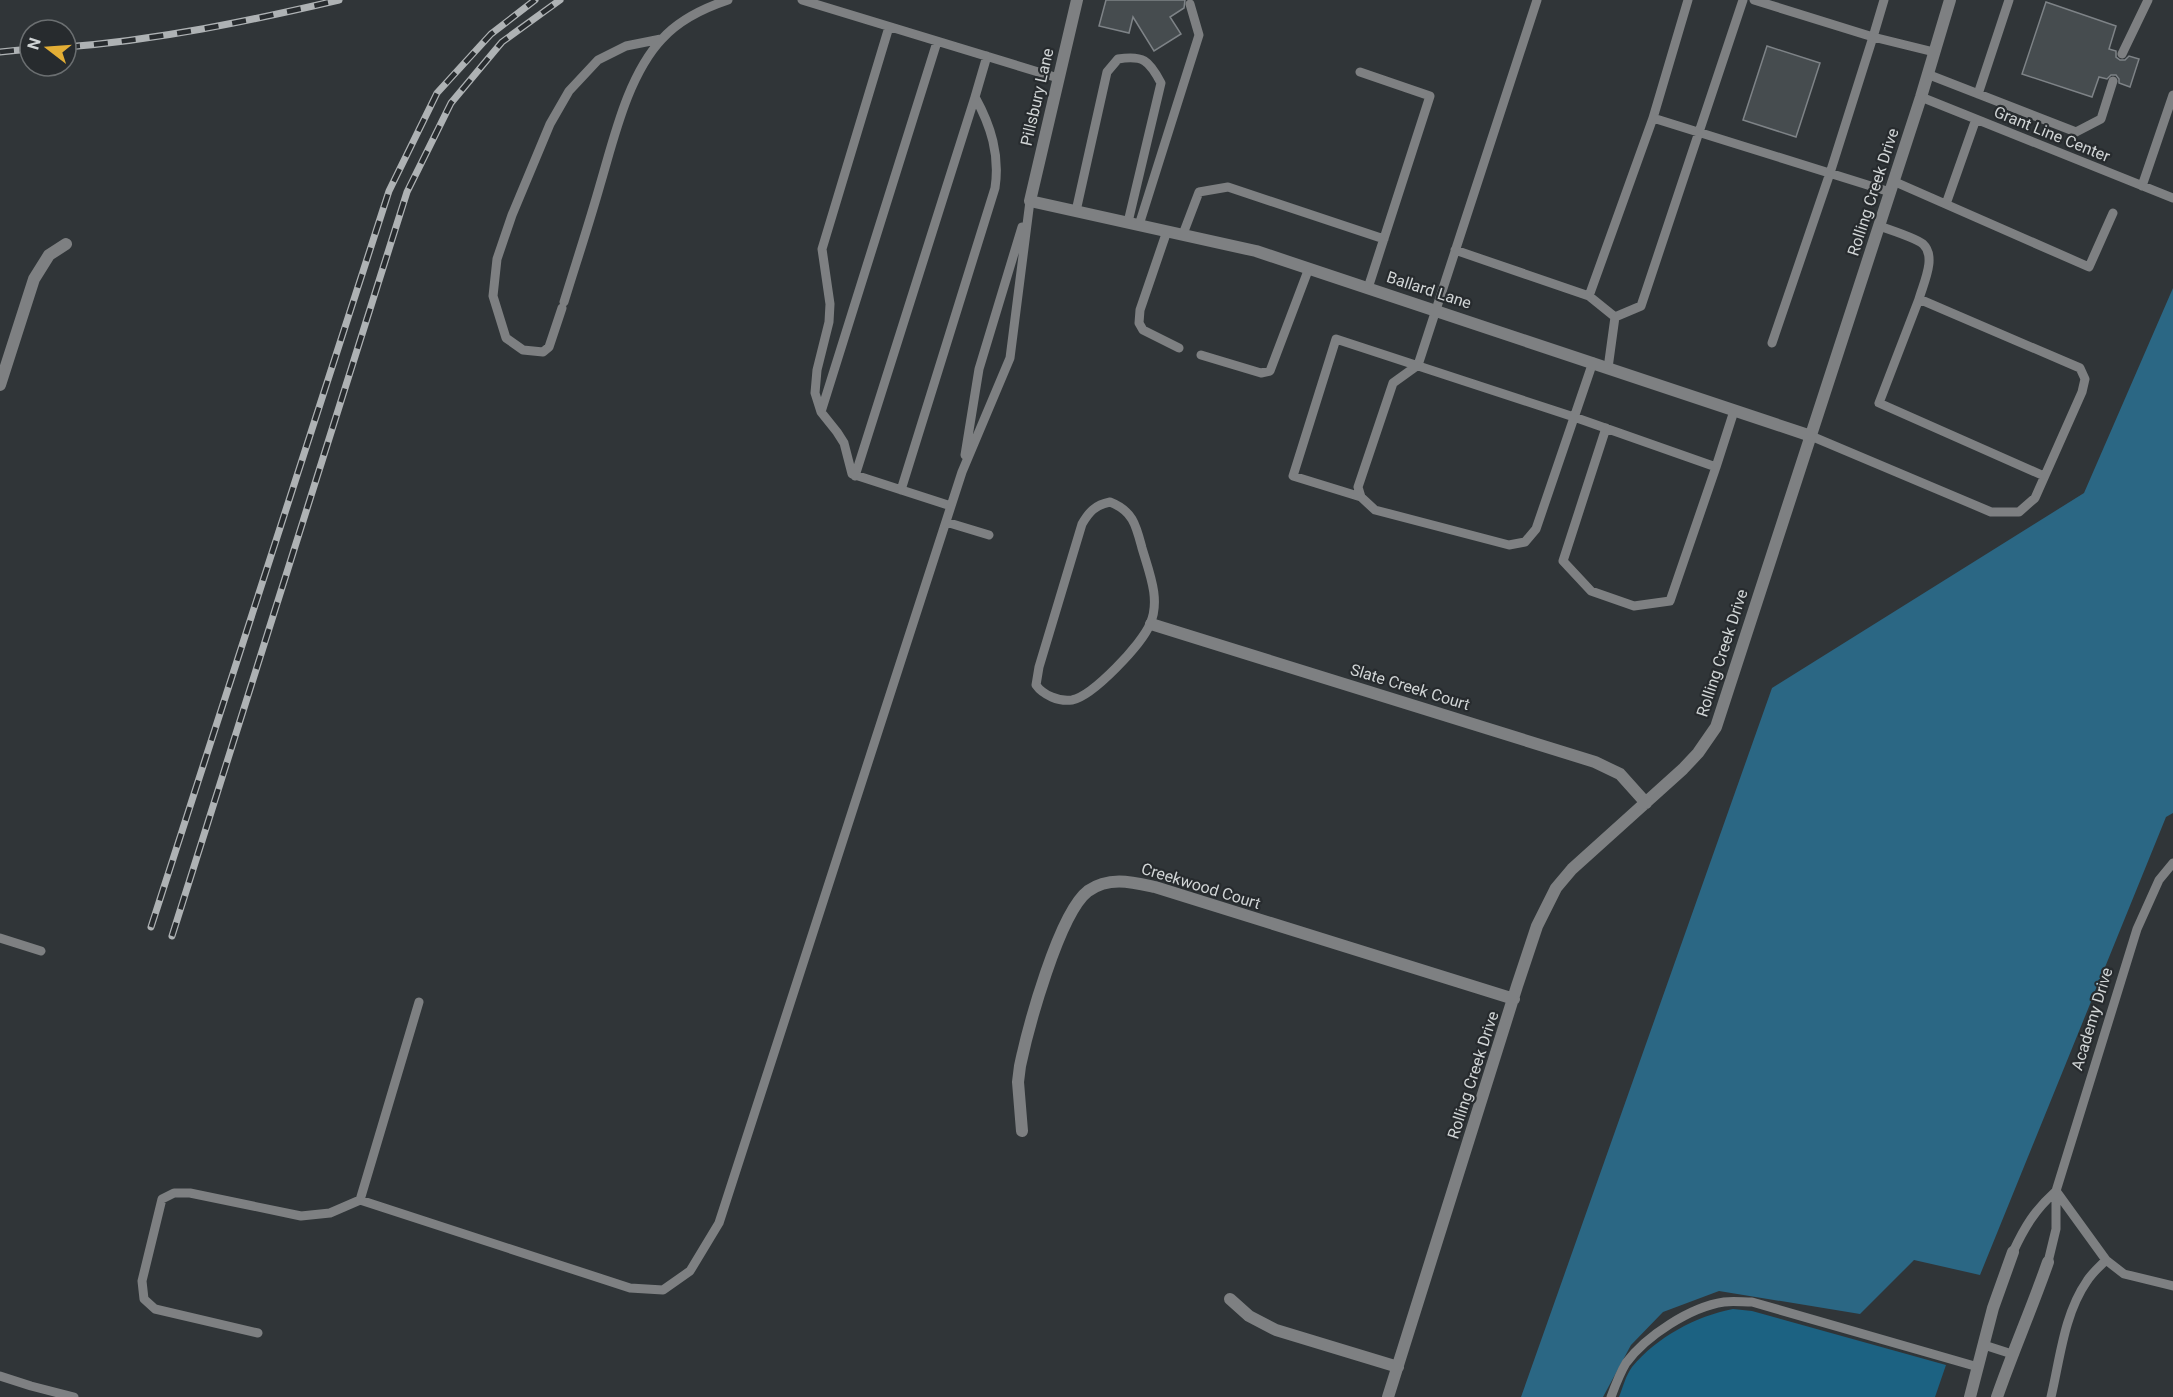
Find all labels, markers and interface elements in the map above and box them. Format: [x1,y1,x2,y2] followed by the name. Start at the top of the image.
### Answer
[18,18,78,78] north arrow
[23,36,45,52] text: N
[1017,46,1057,148] street label: Pillsbury Lane
[1991,102,2113,166] street label: Grant Line Center
[1843,126,1903,258] street label: Rolling Creek Drive
[1384,267,1474,313] street label: Ballard Lane
[1692,587,1752,719] street label: Rolling Creek Drive
[1348,660,1472,714] street label: Slate Creek Court
[1139,859,1263,913] street label: Creekwood Court
[2067,965,2117,1073] street label: Academy Drive
[1443,1009,1503,1141] street label: Rolling Creek Drive

